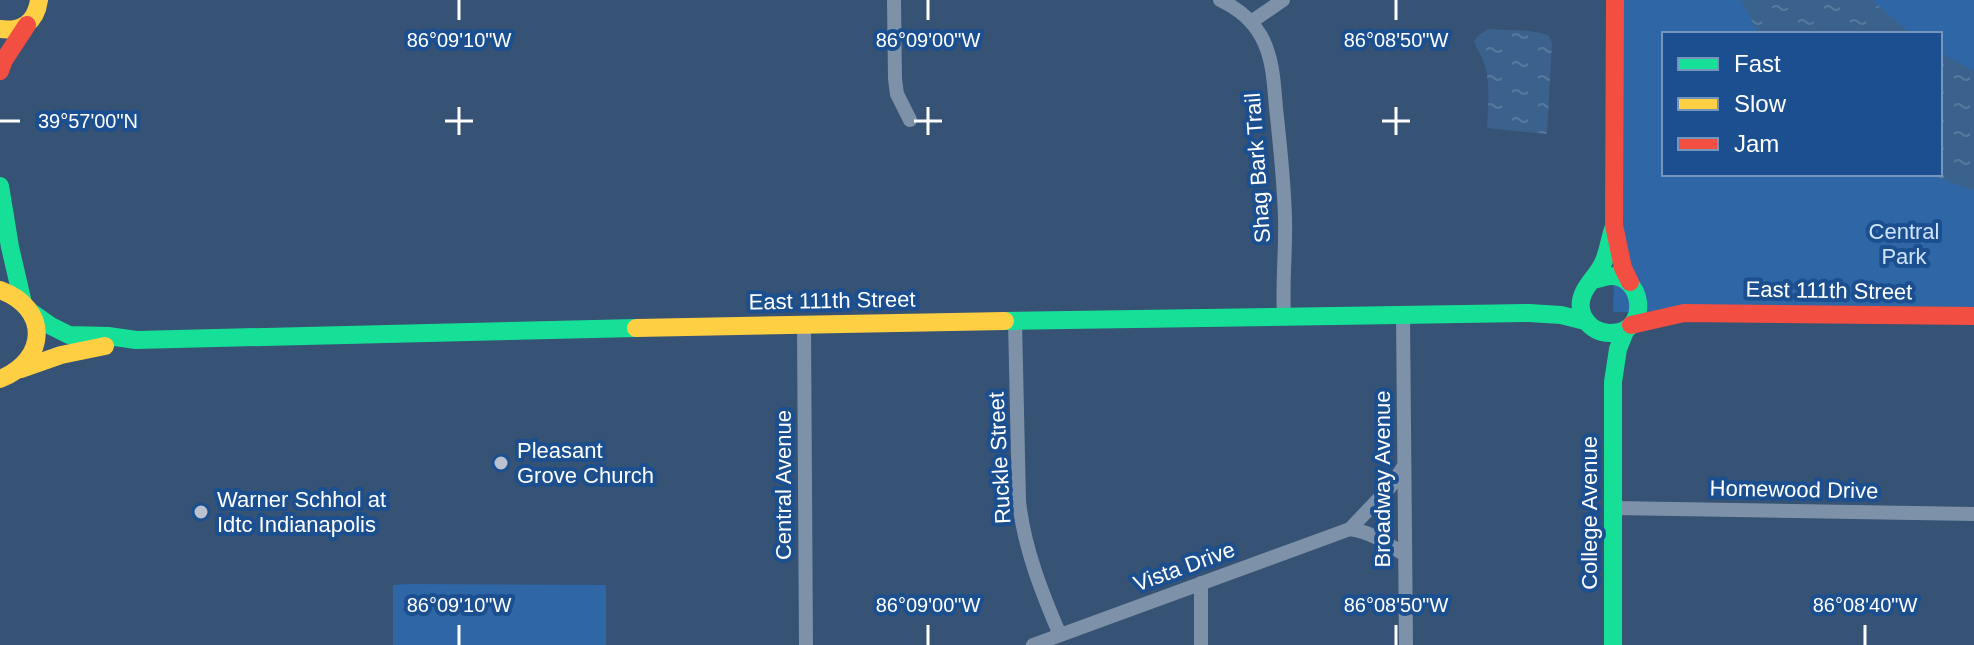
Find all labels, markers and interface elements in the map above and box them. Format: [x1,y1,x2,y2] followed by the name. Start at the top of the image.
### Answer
[407,29,511,51] text: 86°09'10"W
[876,29,980,51] text: 86°09'00"W
[1344,29,1448,51] text: 86°08'50"W
[1662,32,1942,176] legend
[1734,50,1781,77] text: Fast
[1734,90,1787,117] text: Slow
[1240,92,1275,244] street label: Shag Bark Trail
[38,110,138,132] text: 39°57'00"N
[1734,130,1779,157] text: Jam
[1869,219,1939,269] park label: Central Park
[1745,277,1913,304] street label: East 111th Street
[748,287,916,314] street label: East 111th Street
[984,391,1015,525] street label: Ruckle Street
[1370,391,1395,567] street label: Broadway Avenue
[771,410,796,560] street label: Central Avenue
[1577,436,1602,590] street label: College Avenue
[517,438,654,488] place label: Pleasant Grove Church
[492,454,510,472] marker: Pleasant Grove Church
[1709,476,1879,503] street label: Homewood Drive
[217,487,386,537] place label: Warner Schhol at Idtc Indianapolis
[192,503,210,521] marker: Warner Schhol at Idtc Indianapolis
[1130,537,1238,596] street label: Vista Drive
[407,594,511,616] text: 86°09'10"W
[876,594,980,616] text: 86°09'00"W
[1344,594,1448,616] text: 86°08'50"W
[1813,594,1917,616] text: 86°08'40"W

